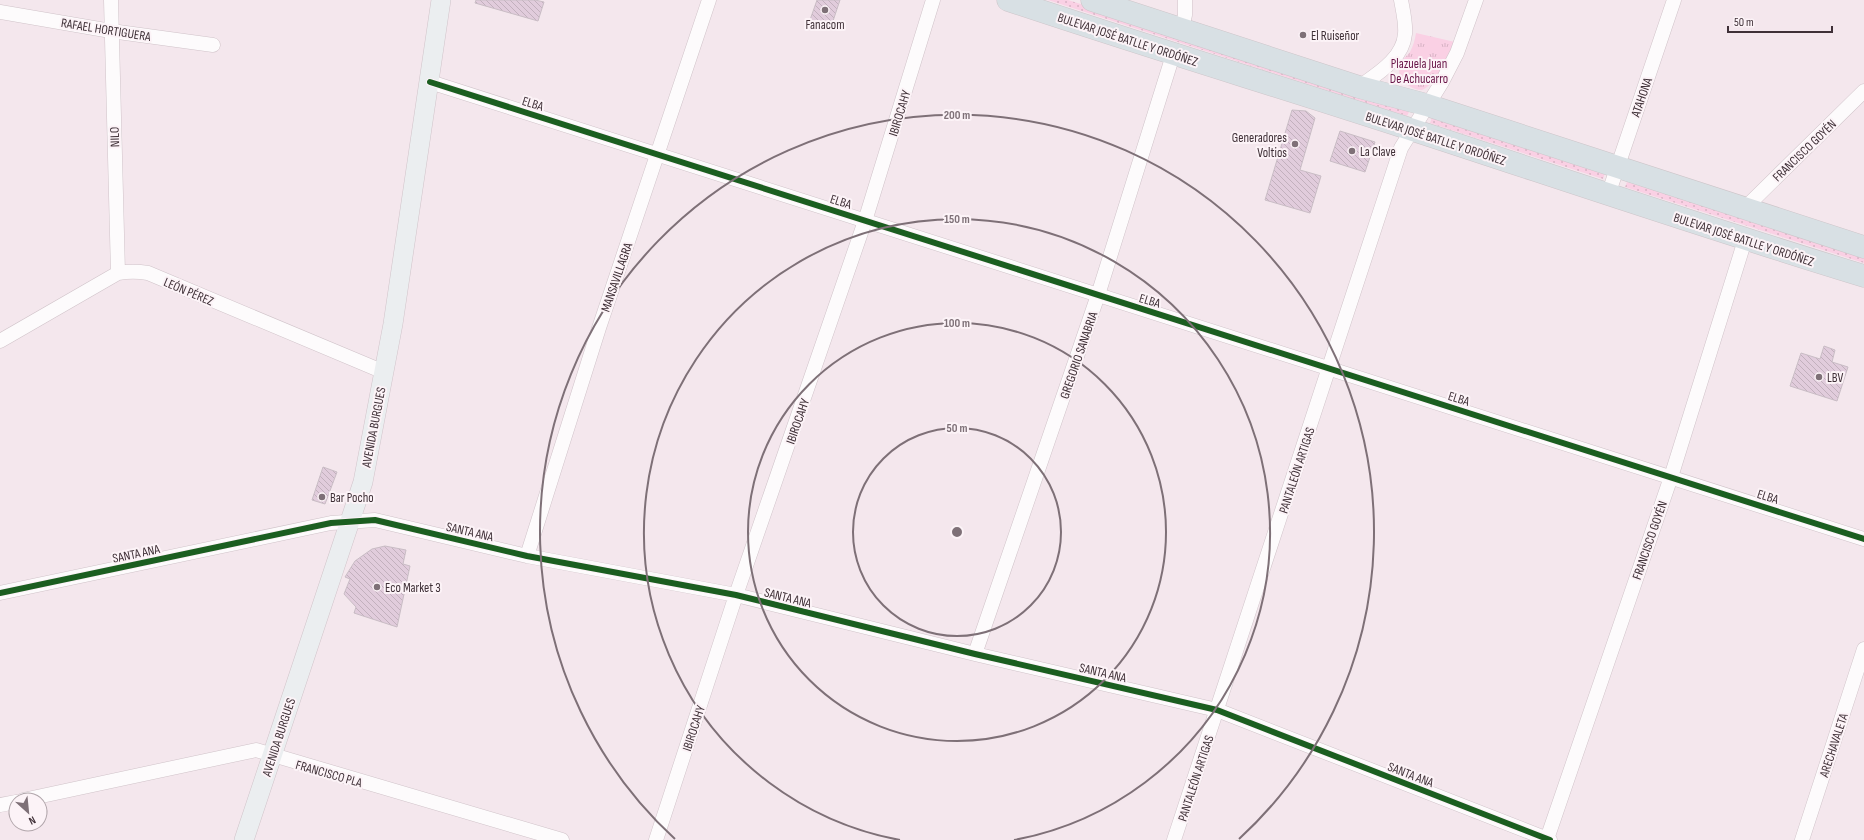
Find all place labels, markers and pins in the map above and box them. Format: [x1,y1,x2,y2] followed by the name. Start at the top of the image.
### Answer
[820,5,830,15] marker: Fanacom
[805,17,845,33] place label: Fanacom
[1311,28,1360,44] place label: El Ruiseñor
[1298,30,1308,40] marker: El Ruiseñor
[1232,130,1287,161] place label: Generadores Voltios
[1290,139,1300,149] marker: Generadores Voltios
[1360,144,1396,160] place label: La Clave
[1347,146,1357,156] marker: La Clave
[1827,370,1844,386] place label: LBV
[1814,372,1824,382] marker: LBV
[330,490,374,506] place label: Bar Pocho
[317,492,327,502] marker: Bar Pocho
[950,525,964,539] centre of rings
[385,580,441,596] place label: Eco Market 3
[372,582,382,592] marker: Eco Market 3

